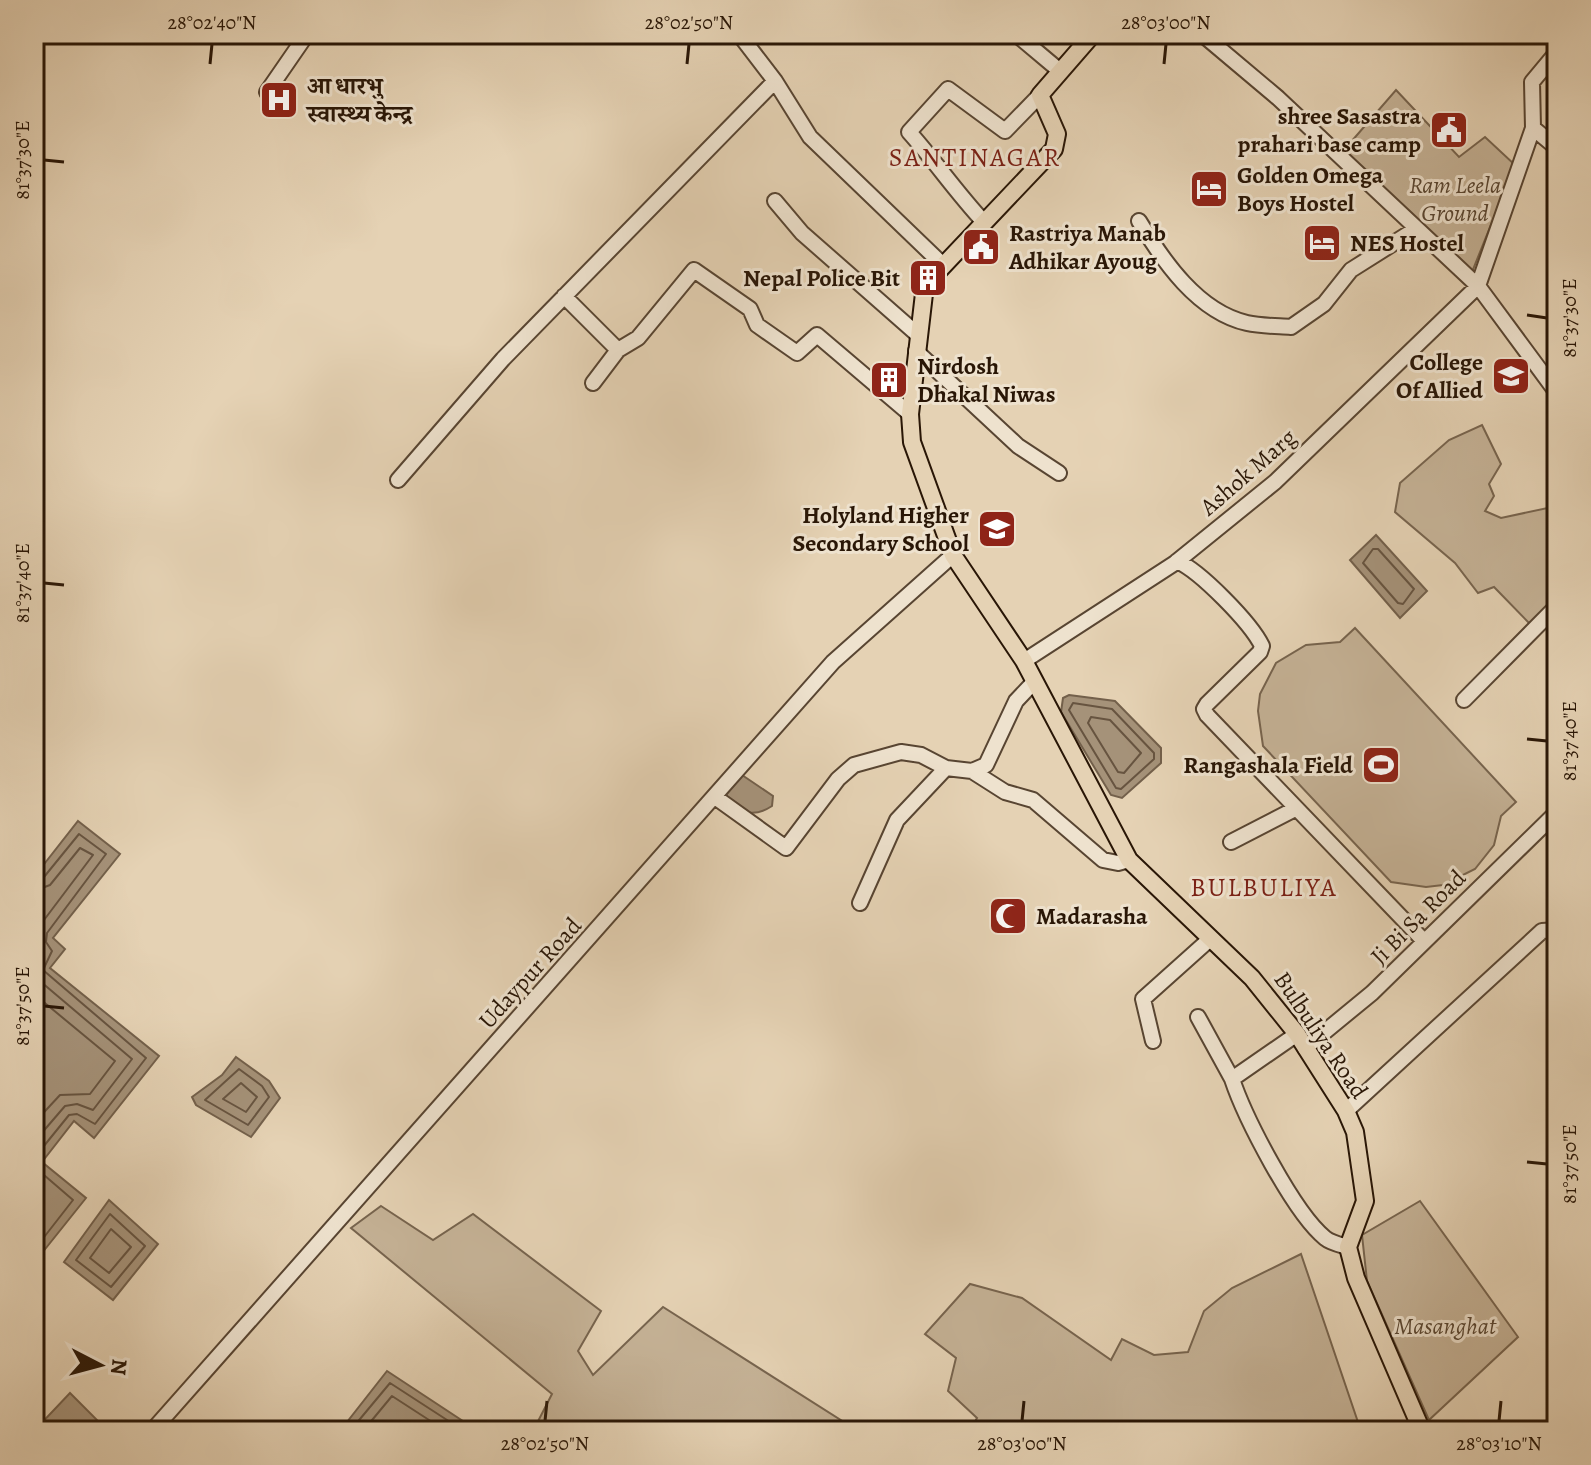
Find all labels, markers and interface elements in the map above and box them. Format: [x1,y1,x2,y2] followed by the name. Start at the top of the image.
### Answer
[168,9,256,36] text: 28°02'40"N
[645,9,733,36] text: 28°02'50"N
[1121,9,1211,36] text: 28°03'00"N
[305,70,414,130] place label: आ धारभु स्वास्थ्य केन्द्र
[258,79,300,121] hospital icon: आ धारभु स्वास्थ्य केन्द्र
[1238,100,1421,160] place label: shree Sasastra prahari base camp
[1428,109,1470,151] public building icon: shree Sasastra prahari base camp
[9,120,36,200] text: 81°37'30"E
[889,140,1061,175] district label: SANTINAGAR
[1237,159,1384,219] place label: Golden Omega Boys Hostel
[1188,168,1230,210] hotel icon: Golden Omega Boys Hostel
[1409,169,1501,229] park label: Ram Leela Ground
[1008,217,1166,277] place label: Rastriya Manab Adhikar Ayoug
[1301,222,1343,264] hotel icon: NES Hostel
[960,226,1002,268] public building icon: Rastriya Manab Adhikar Ayoug
[1350,227,1464,259] place label: NES Hostel
[907,257,949,299] building icon: Nepal Police Bit
[743,262,900,294] place label: Nepal Police Bit
[1556,278,1583,358] text: 81°37'30"E
[1396,346,1483,406] place label: College Of Allied
[917,350,1056,410] place label: Nirdosh Dhakal Niwas
[1490,355,1532,397] school or university icon: College Of Allied
[868,359,910,401] building icon: Nirdosh Dhakal Niwas
[1192,421,1303,523] street label: Ashok Marg
[793,499,970,559] place label: Holyland Higher Secondary School
[976,508,1018,550] school or university icon: Holyland Higher Secondary School
[9,543,36,623] text: 81°37'40"E
[1556,701,1583,781] text: 81°37'40"E
[1360,744,1402,786] sports icon: Rangashala Field
[1183,749,1353,781] place label: Rangashala Field
[1363,862,1473,972] street label: Ji Bi Sa Road
[1190,870,1338,905] district label: BULBULIYA
[987,895,1029,937] mosque icon: Madarasha
[1036,900,1148,932] place label: Madarasha
[471,910,589,1036] street label: Udaypur Road
[1267,965,1375,1105] street label: Bulbuliya Road
[9,966,36,1046] text: 81°37'50"E
[1556,1124,1583,1204] text: 81°37'50"E
[1394,1310,1497,1342] park label: Masanghat
[60,1325,140,1405] north arrow
[103,1357,135,1377] text: N
[501,1430,589,1457] text: 28°02'50"N
[977,1430,1067,1457] text: 28°03'00"N
[1456,1430,1542,1457] text: 28°03'10"N

